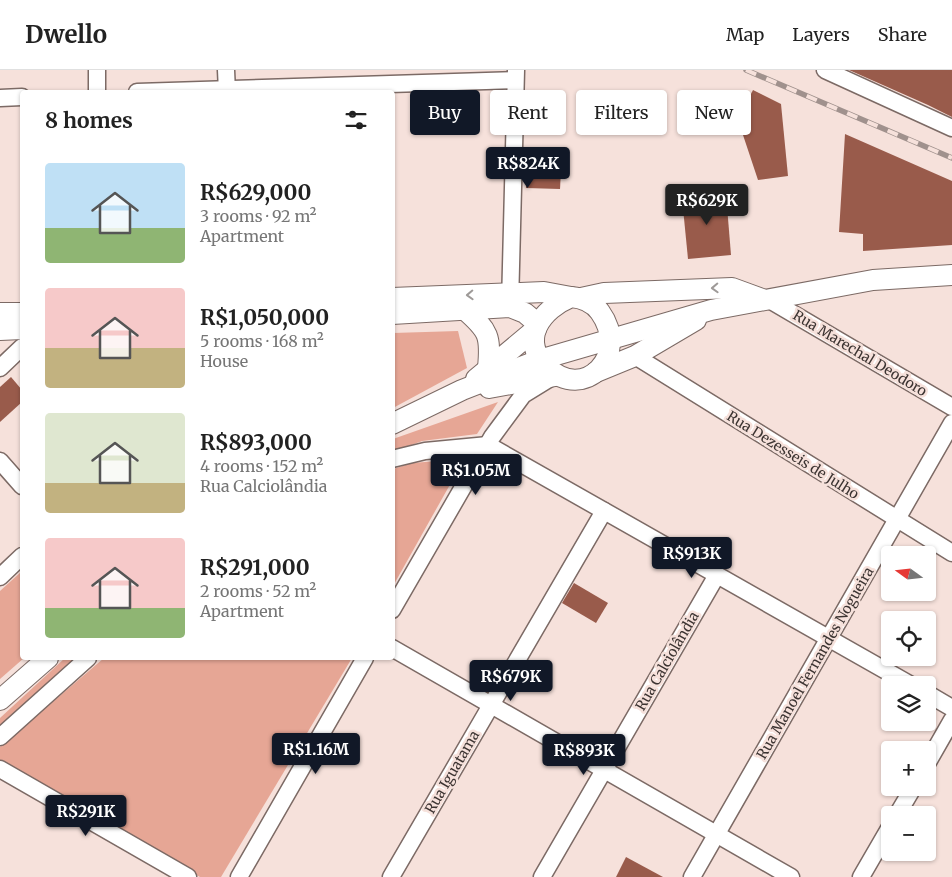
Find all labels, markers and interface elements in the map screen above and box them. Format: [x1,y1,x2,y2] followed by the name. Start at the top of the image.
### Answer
[25,19,107,50] text: Dwello
[726,23,764,46] text: Map
[792,23,850,46] text: Layers
[878,23,927,46] text: Share
[410,90,480,135] chip: Buy
[490,90,566,135] chip: Rent
[576,90,667,135] chip: Filters
[677,90,751,135] chip: New
[342,106,370,134] icon: filters
[45,107,133,134] text: 8 homes
[487,146,569,189] pin: R$824K
[497,153,559,173] text: R$824K
[200,179,312,206] text: R$629,000
[85,183,145,243] icon: home
[666,184,748,226] pin: R$629K
[676,190,738,210] text: R$629K
[200,206,316,226] text: 3 rooms · 92 m²
[200,226,284,246] text: Apartment
[711,283,718,293] one-way arrow
[466,290,474,301] one-way arrow
[200,304,329,331] text: R$1,050,000
[790,306,930,400] street label: Rua Marechal Deodoro
[85,308,145,368] icon: home
[200,331,324,351] text: 5 rooms · 168 m²
[200,351,248,371] text: House
[724,407,862,503] street label: Rua Dezesseis de Julho
[200,429,312,456] text: R$893,000
[85,433,145,493] icon: home
[430,454,522,496] pin: R$1.05M
[200,456,323,476] text: 4 rooms · 152 m²
[442,460,510,480] text: R$1.05M
[200,476,327,496] text: Rua Calciolândia
[651,536,733,579] pin: R$913K
[663,543,721,563] text: R$913K
[881,546,936,601] north arrow
[881,546,936,861] map controls
[200,554,310,581] text: R$291,000
[85,558,145,618] icon: home
[752,563,878,762] street label: Rua Manoel Fernandes Nogueira
[200,581,316,601] text: 2 rooms · 52 m²
[200,601,284,621] text: Apartment
[631,608,703,714] street label: Rua Calciolândia
[881,611,936,666] button: locate
[470,660,552,702] pin: R$679K
[481,666,541,686] text: R$679K
[881,676,936,731] button: layers
[421,727,483,817] street label: Rua Iguatama
[270,732,362,775] pin: R$1.16M
[543,734,625,776] pin: R$893K
[283,739,349,759] text: R$1.16M
[553,740,615,760] text: R$893K
[881,741,936,796] button: +
[45,794,127,837] pin: R$291K
[56,801,116,821] text: R$291K
[881,806,936,861] button: −

